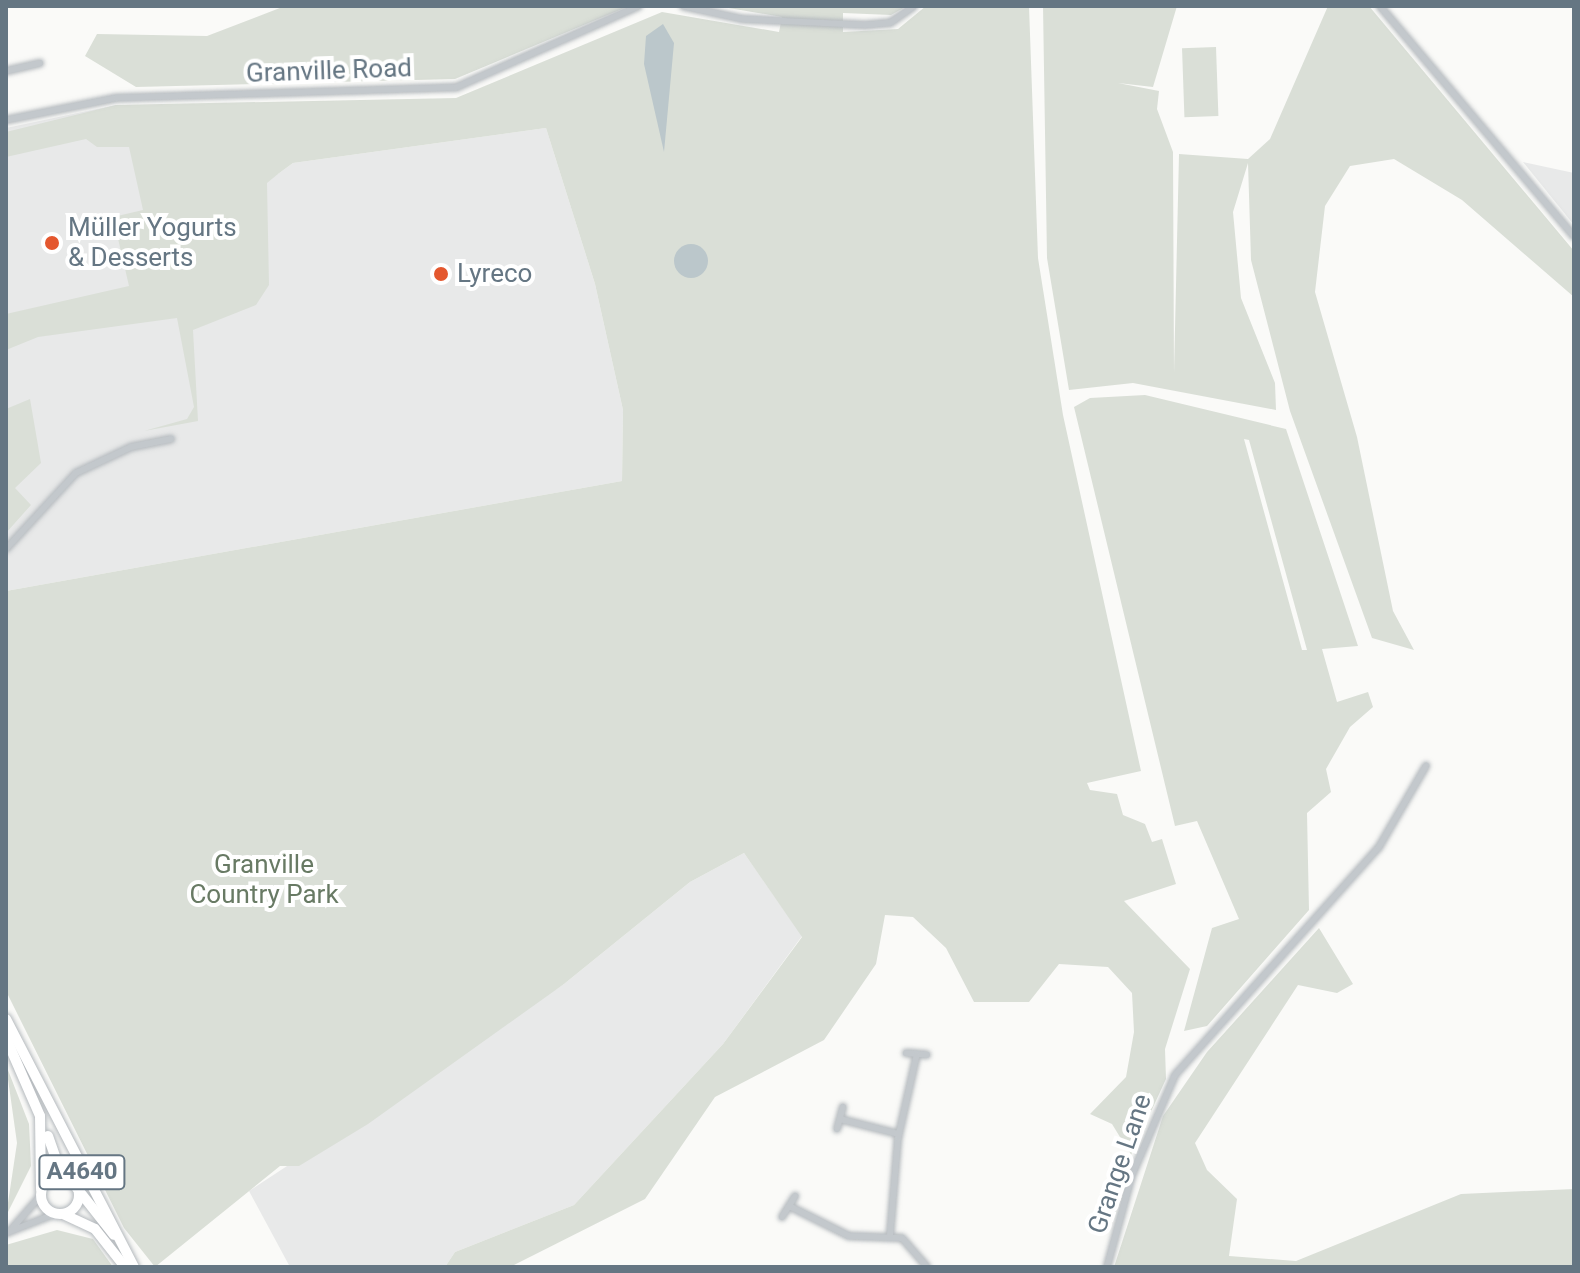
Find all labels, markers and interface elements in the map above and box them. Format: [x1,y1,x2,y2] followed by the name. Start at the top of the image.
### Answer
[246,53,412,89] street label: Granville Road
[68,212,237,274] place label: Müller Yogurts & Desserts
[43,234,61,252] marker: Müller Yogurts & Desserts
[457,258,532,290] place label: Lyreco
[432,265,450,283] marker: Lyreco
[189,849,339,910] park label: Granville Country Park
[1082,1090,1158,1238] street label: Grange Lane
[38,1152,126,1192] road number: A4640

